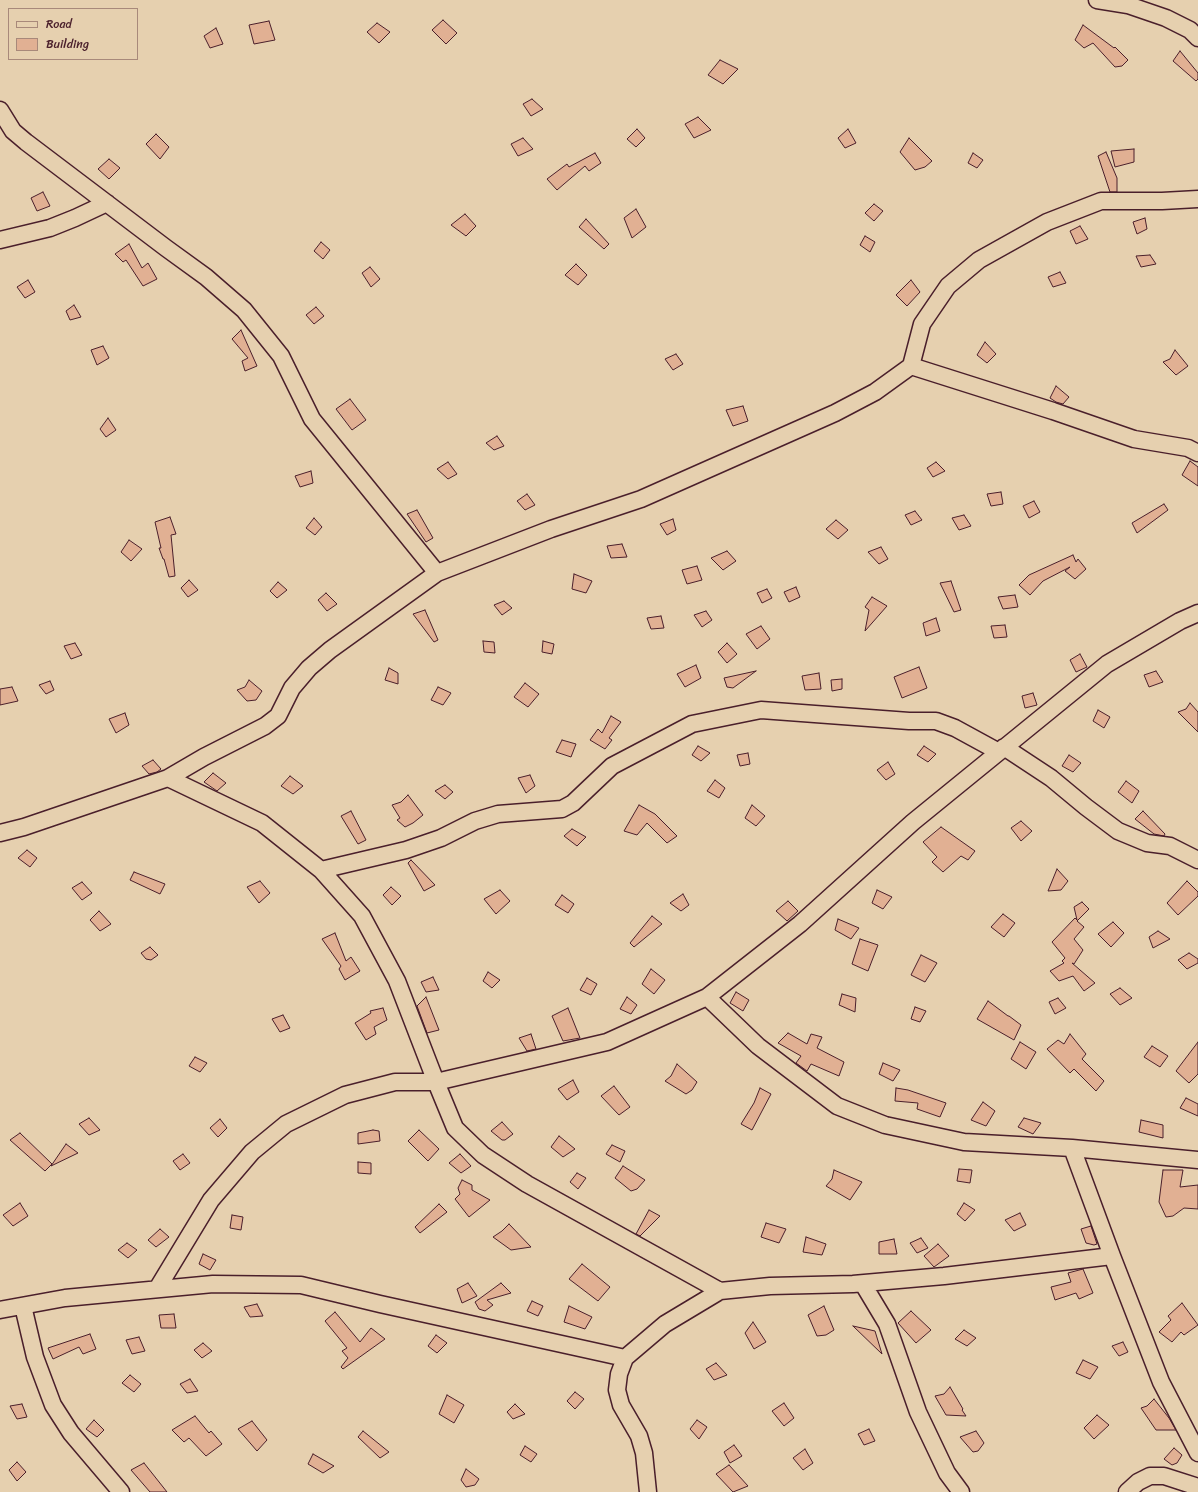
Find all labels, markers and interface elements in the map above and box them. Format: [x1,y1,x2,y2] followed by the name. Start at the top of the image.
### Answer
[8,8,138,60] legend
[46,13,72,35] text: Road
[46,33,89,55] text: Building

